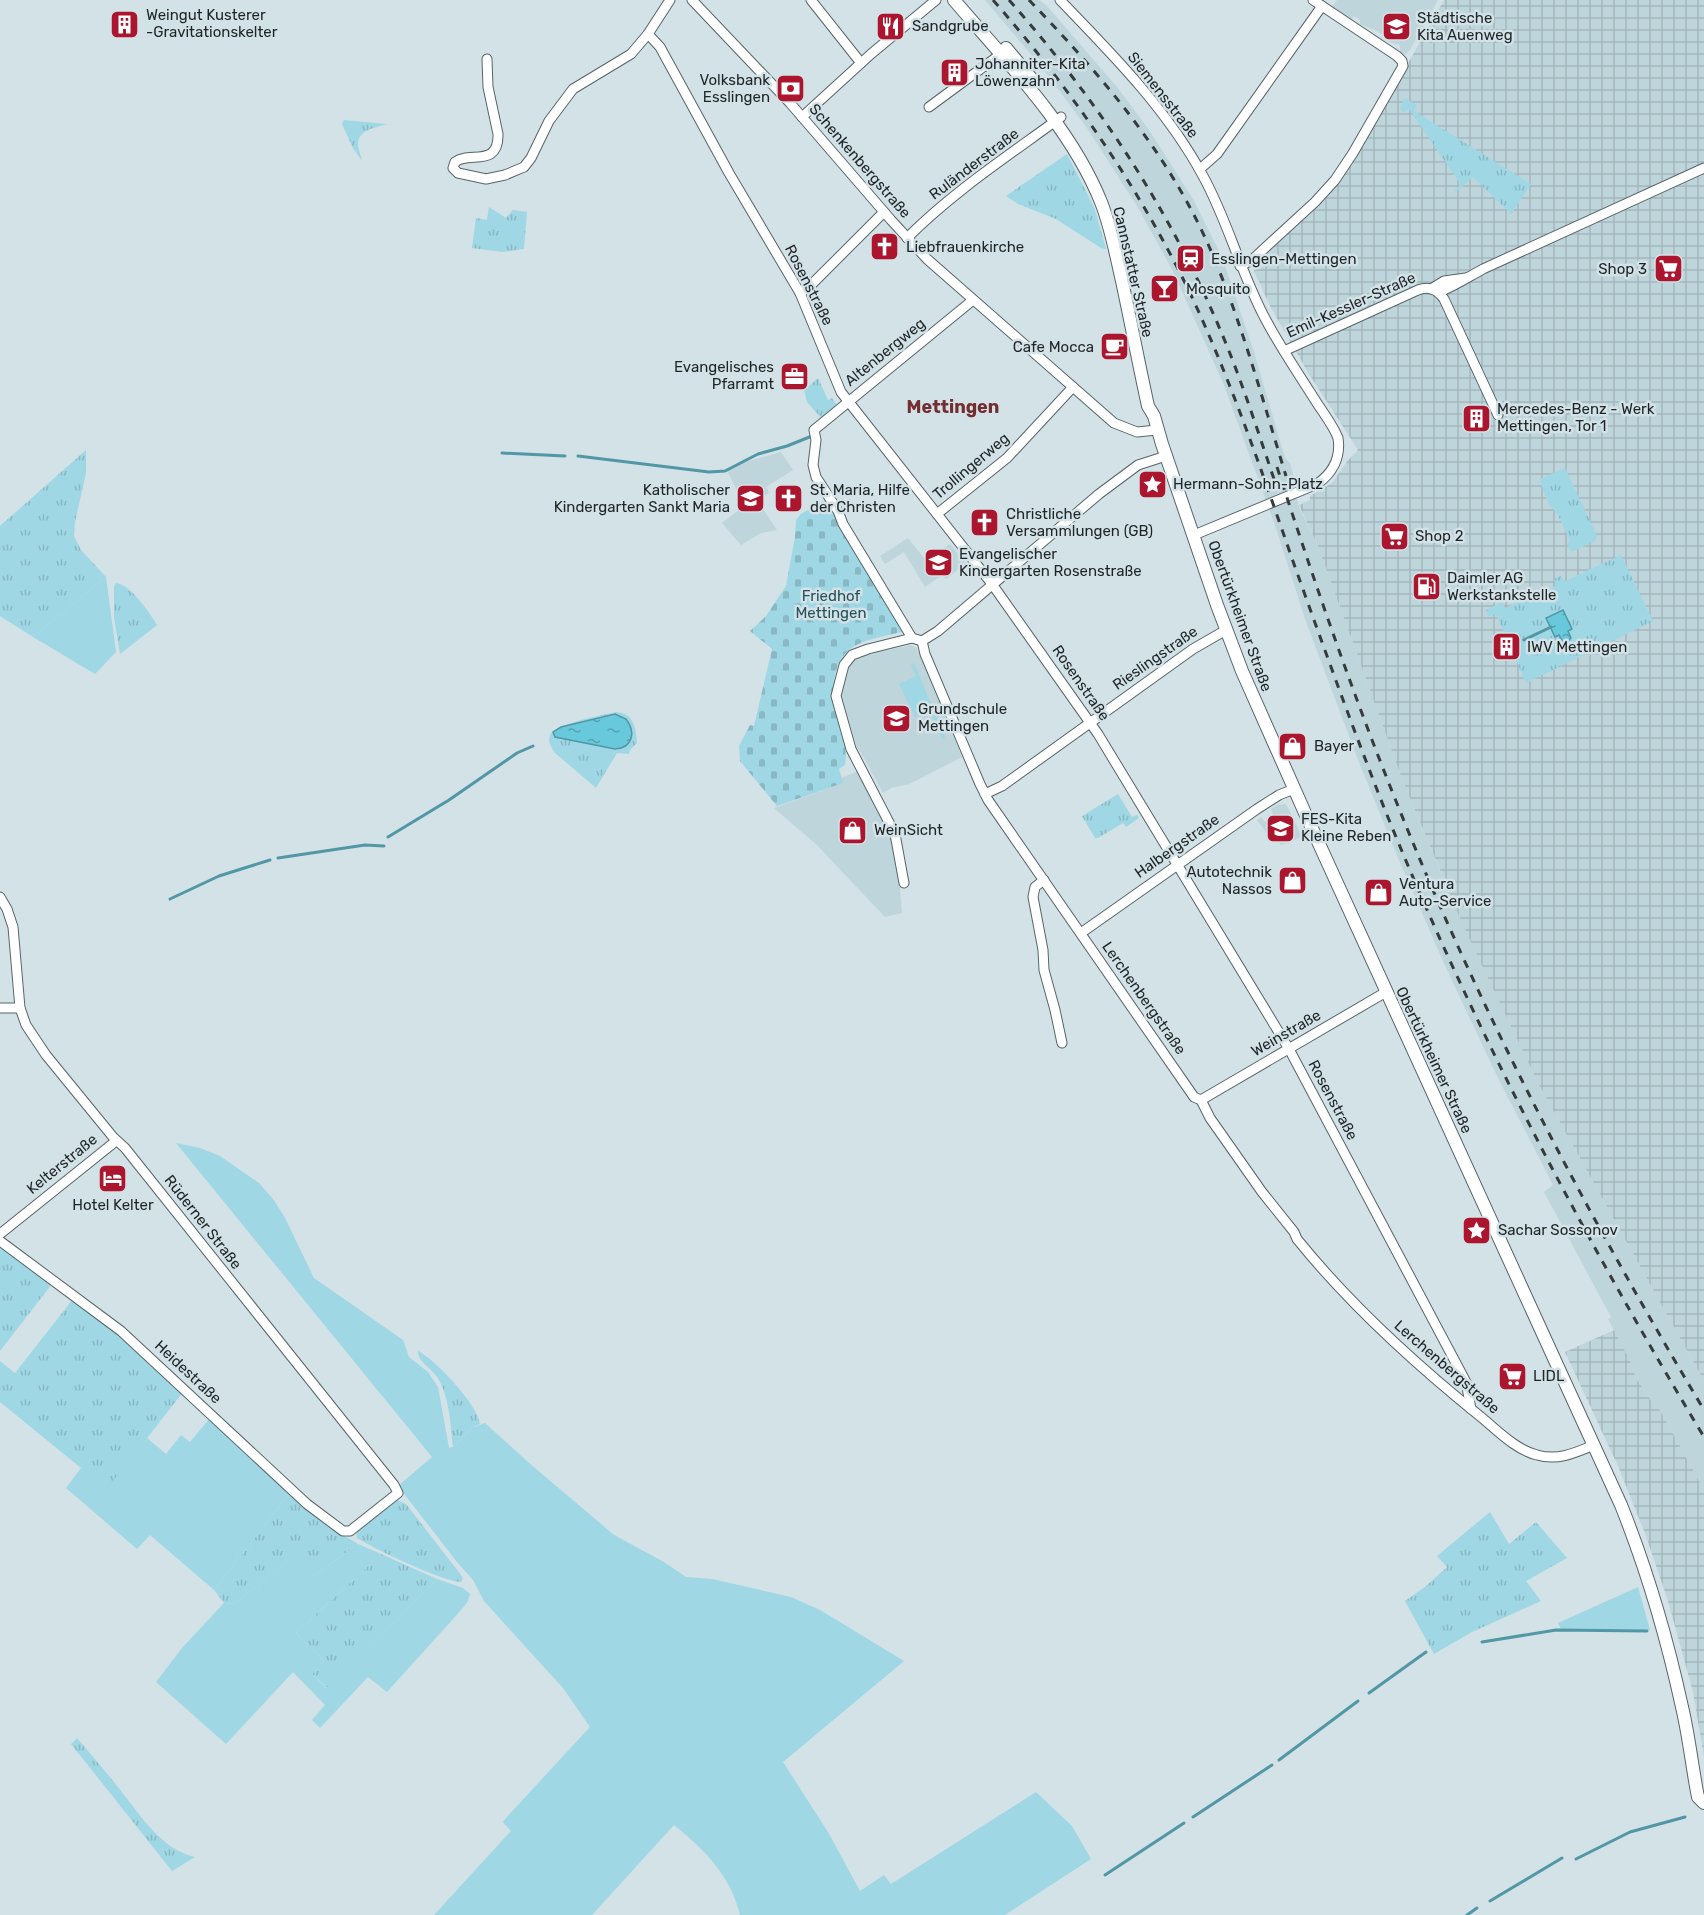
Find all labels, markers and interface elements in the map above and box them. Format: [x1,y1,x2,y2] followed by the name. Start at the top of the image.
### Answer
[146,6,278,41] place label: Weingut Kusterer -Gravitationskelter
[109,8,141,40] building icon: Weingut Kusterer -Gravitationskelter
[1417,9,1513,44] place label: Städtische Kita Auenweg
[875,10,907,42] restaurant icon: Sandgrube
[1380,11,1412,43] school or university icon: Städtische Kita Auenweg
[912,17,989,35] place label: Sandgrube
[1124,48,1202,142] street label: Siemensstraße
[975,55,1086,90] place label: Johanniter-Kita Löwenzahn
[938,57,970,89] building icon: Johanniter-Kita Löwenzahn
[699,71,770,106] place label: Volksbank Esslingen
[775,73,807,105] bank icon: Volksbank Esslingen
[805,100,915,222] street label: Schenkenbergstraße
[926,124,1022,204] street label: Ruländerstraße
[1109,205,1157,339] street label: Cannstatter Straße
[869,231,901,263] church icon: Liebfrauenkirche
[906,238,1024,256] place label: Liebfrauenkirche
[781,242,837,328] street label: Rosenstraße
[1174,243,1206,275] station icon: Esslingen-Mettingen
[1211,250,1357,268] place label: Esslingen-Mettingen
[1652,253,1684,285] supermarket icon: Shop 3
[1598,260,1647,278] place label: Shop 3
[1284,268,1418,342] street label: Emil-Kessler-Straße
[1149,273,1181,305] bar icon: Mosquito
[1186,280,1250,298] place label: Mosquito
[841,314,929,390] street label: Altenbergweg
[1099,331,1131,363] cafe icon: Cafe Mocca
[1013,338,1094,356] place label: Cafe Mocca
[674,358,774,393] place label: Evangelisches Pfarramt
[779,360,811,392] office icon: Evangelisches Pfarramt
[907,396,999,418] district label: Mettingen
[1497,400,1655,435] place label: Mercedes-Benz - Werk Mettingen, Tor 1
[1460,402,1492,434] building icon: Mercedes-Benz - Werk Mettingen, Tor 1
[929,429,1013,503] street label: Trollingerweg
[1136,468,1168,500] place icon: Hermann-Sohn-Platz
[1173,475,1323,493] place label: Hermann-Sohn-Platz
[554,481,730,516] place label: Katholischer Kindergarten Sankt Maria
[810,481,910,516] place label: St. Maria, Hilfe der Christen
[735,483,767,515] school or university icon: Katholischer Kindergarten Sankt Maria
[773,483,805,515] church icon: St. Maria, Hilfe der Christen
[1006,505,1153,540] place label: Christliche Versammlungen (GB)
[969,507,1001,539] church icon: Christliche Versammlungen (GB)
[1378,520,1410,552] supermarket icon: Shop 2
[1415,527,1464,545] place label: Shop 2
[1204,538,1276,694] street label: Obertürkheimer Straße
[959,545,1142,580] place label: Evangelischer Kindergarten Rosenstraße
[922,547,954,579] school or university icon: Evangelischer Kindergarten Rosenstraße
[1447,569,1556,604] place label: Daimler AG Werkstankstelle
[1410,571,1442,603] fuel station icon: Daimler AG Werkstankstelle
[795,587,867,622] park label: Friedhof Mettingen
[1109,622,1201,694] street label: Rieslingstraße
[1490,631,1522,663] building icon: IWV Mettingen
[1527,638,1627,656] place label: IWV Mettingen
[1048,642,1114,724] street label: Rosenstraße
[918,700,1007,735] place label: Grundschule Mettingen
[881,702,913,734] school or university icon: Grundschule Mettingen
[1277,730,1309,762] shop icon: Bayer
[1314,737,1355,755] place label: Bayer
[1131,810,1223,882] street label: Halbergstraße
[1301,810,1391,845] place label: FES-Kita Kleine Reben
[1264,812,1296,844] school or university icon: FES-Kita Kleine Reben
[837,814,869,846] shop icon: WeinSicht
[874,821,943,839] place label: WeinSicht
[1186,863,1272,898] place label: Autotechnik Nassos
[1277,865,1309,897] shop icon: Autotechnik Nassos
[1399,875,1492,910] place label: Ventura Auto-Service
[1362,877,1394,909] shop icon: Ventura Auto-Service
[1098,938,1190,1058] street label: Lerchenbergstraße
[1392,984,1476,1136] street label: Obertürkheimer Straße
[1248,1006,1324,1060] street label: Weinstraße
[1304,1057,1362,1143] street label: Rosenstraße
[23,1130,101,1198] street label: Kelterstraße
[97,1162,129,1194] hotel icon: Hotel Kelter
[161,1171,245,1273] street label: Rüderner Straße
[72,1196,154,1214] place label: Hotel Kelter
[1461,1214,1493,1246] place icon: Sachar Sossonov
[1498,1221,1618,1239] place label: Sachar Sossonov
[1391,1316,1503,1418] street label: Lerchenbergstraße
[151,1337,225,1407] street label: Heidestraße
[1496,1360,1528,1392] supermarket icon: LIDL
[1533,1367,1565,1385] place label: LIDL

